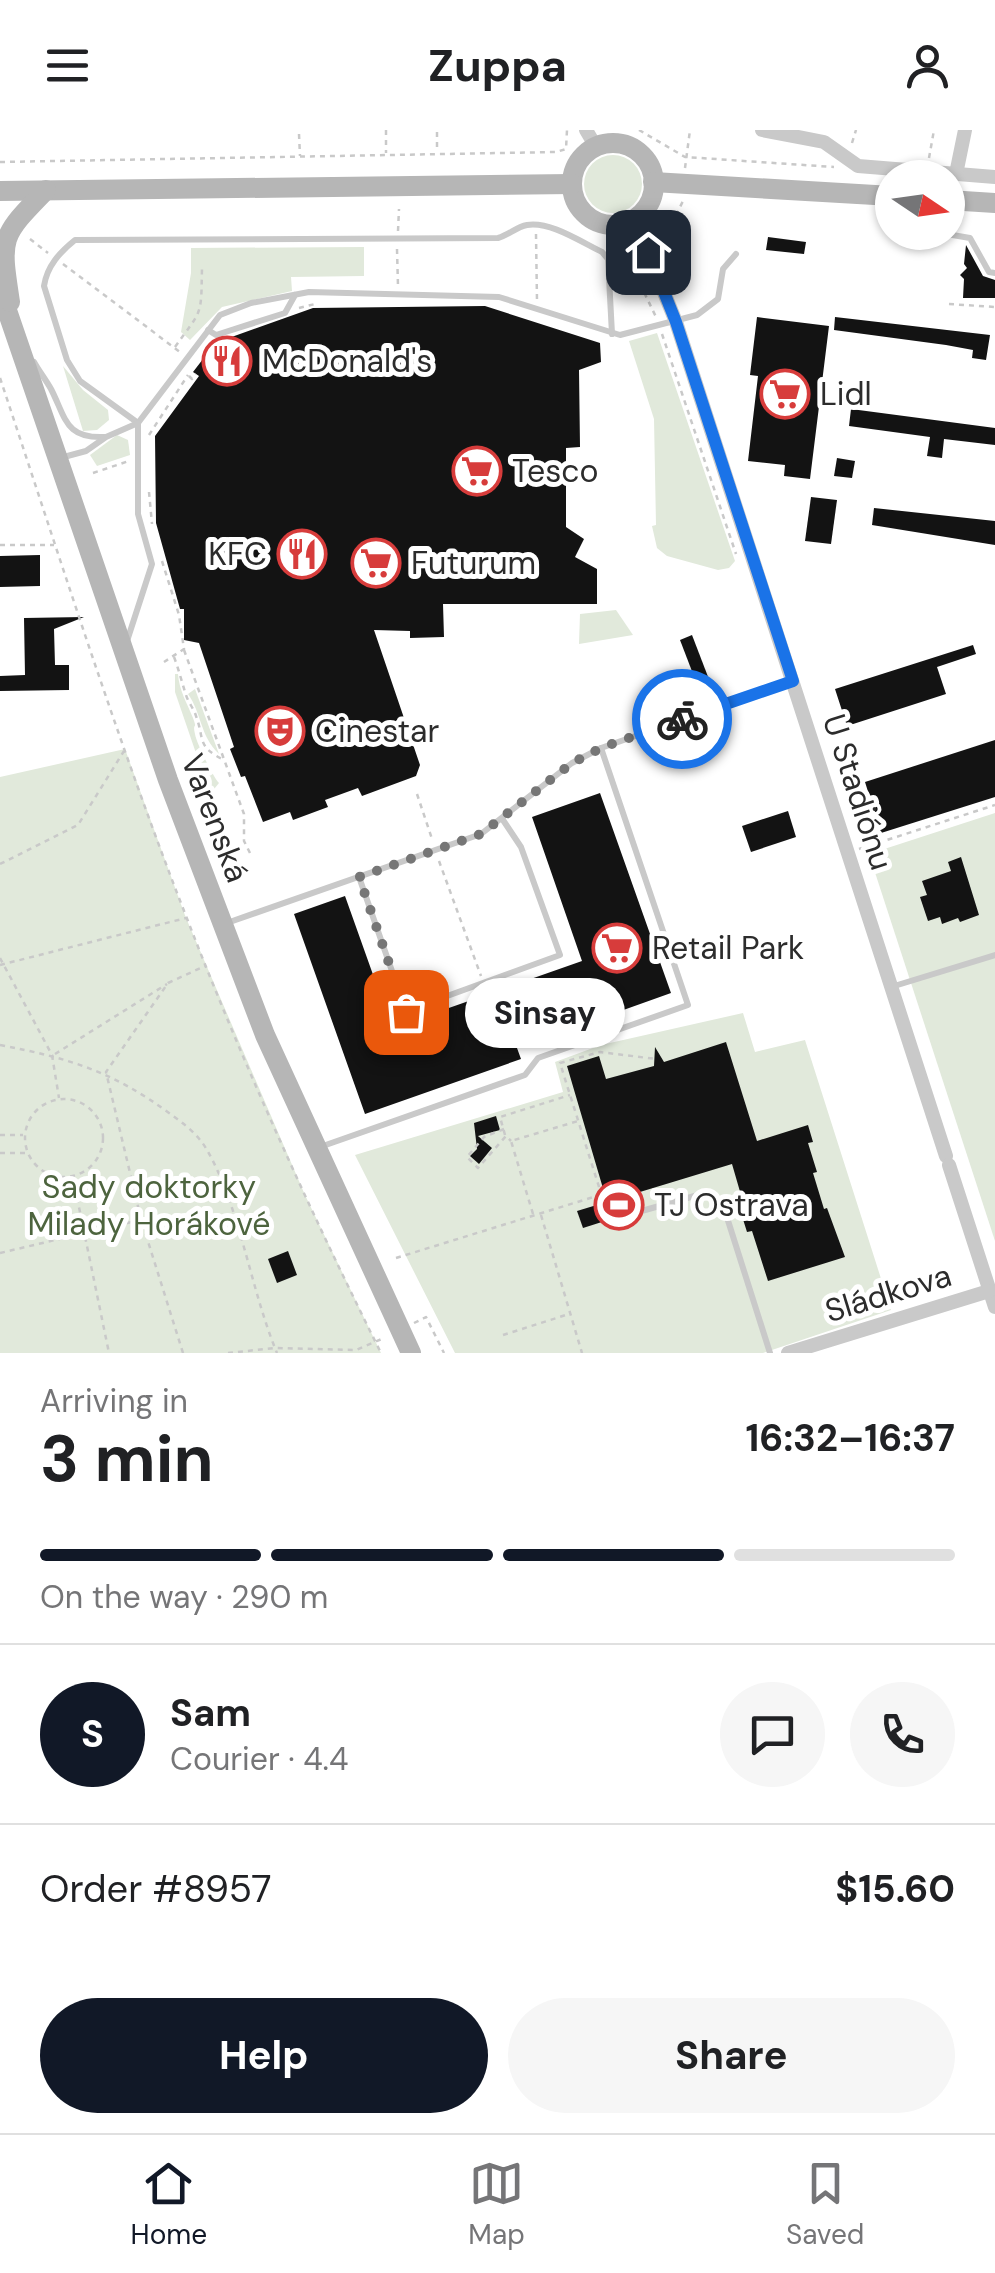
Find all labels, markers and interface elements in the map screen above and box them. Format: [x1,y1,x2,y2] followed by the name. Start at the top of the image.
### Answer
[428,36,567,95] text: Zuppa
[40,38,95,93] icon: menu
[900,38,955,93] icon: person
[875,160,965,250] north arrow
[875,160,965,250] map controls
[606,210,691,295] pin
[621,225,676,280] icon: home
[201,335,253,387] restaurant icon: McDonald's
[262,340,432,382] place label: McDonald's
[759,368,811,420] supermarket icon: Lidl
[820,373,872,415] place label: Lidl
[451,445,503,497] supermarket icon: Tesco
[512,450,599,492] place label: Tesco
[276,528,328,580] restaurant icon: KFC
[208,533,267,575] place label: KFC
[350,537,402,589] supermarket icon: Futurum
[411,542,536,584] place label: Futurum
[632,669,732,769] courier
[655,692,710,747] icon: bike
[254,705,306,757] theatre icon: Cinestar
[813,709,903,875] street label: U Stadiónu
[315,710,439,752] place label: Cinestar
[171,748,259,888] street label: Varenská
[591,922,643,974] supermarket icon: Retail Park
[652,927,804,969] place label: Retail Park
[364,970,449,1055] pin
[466,977,626,1047] callout: Sinsay
[379,985,434,1040] icon: bag
[494,992,596,1034] text: Sinsay
[28,1166,270,1245] park label: Sady doktorky Milady Horákové
[593,1179,645,1231] sports icon: TJ Ostrava
[654,1184,809,1226] place label: TJ Ostrava
[820,1254,956,1332] street label: Sládkova
[40,1380,188,1422] text: Arriving in
[746,1413,955,1463] text: 16:32–16:37
[40,1417,214,1501] text: 3 min
[40,1576,328,1618] text: On the way · 290 m
[720,1682,825,1787] button: chat
[850,1682,955,1787] button: phone
[170,1688,251,1738] text: Sam
[81,1709,104,1759] text: S
[170,1738,348,1780] text: Courier · 4.4
[40,1864,272,1914] text: Order #8957
[835,1864,955,1914] text: $15.60
[40,1998,488,2113] button: Help
[508,1998,955,2113] button: Share
[131,2156,207,2253] tab: Home
[468,2156,525,2253] tab: Map
[786,2156,864,2253] tab: Saved

